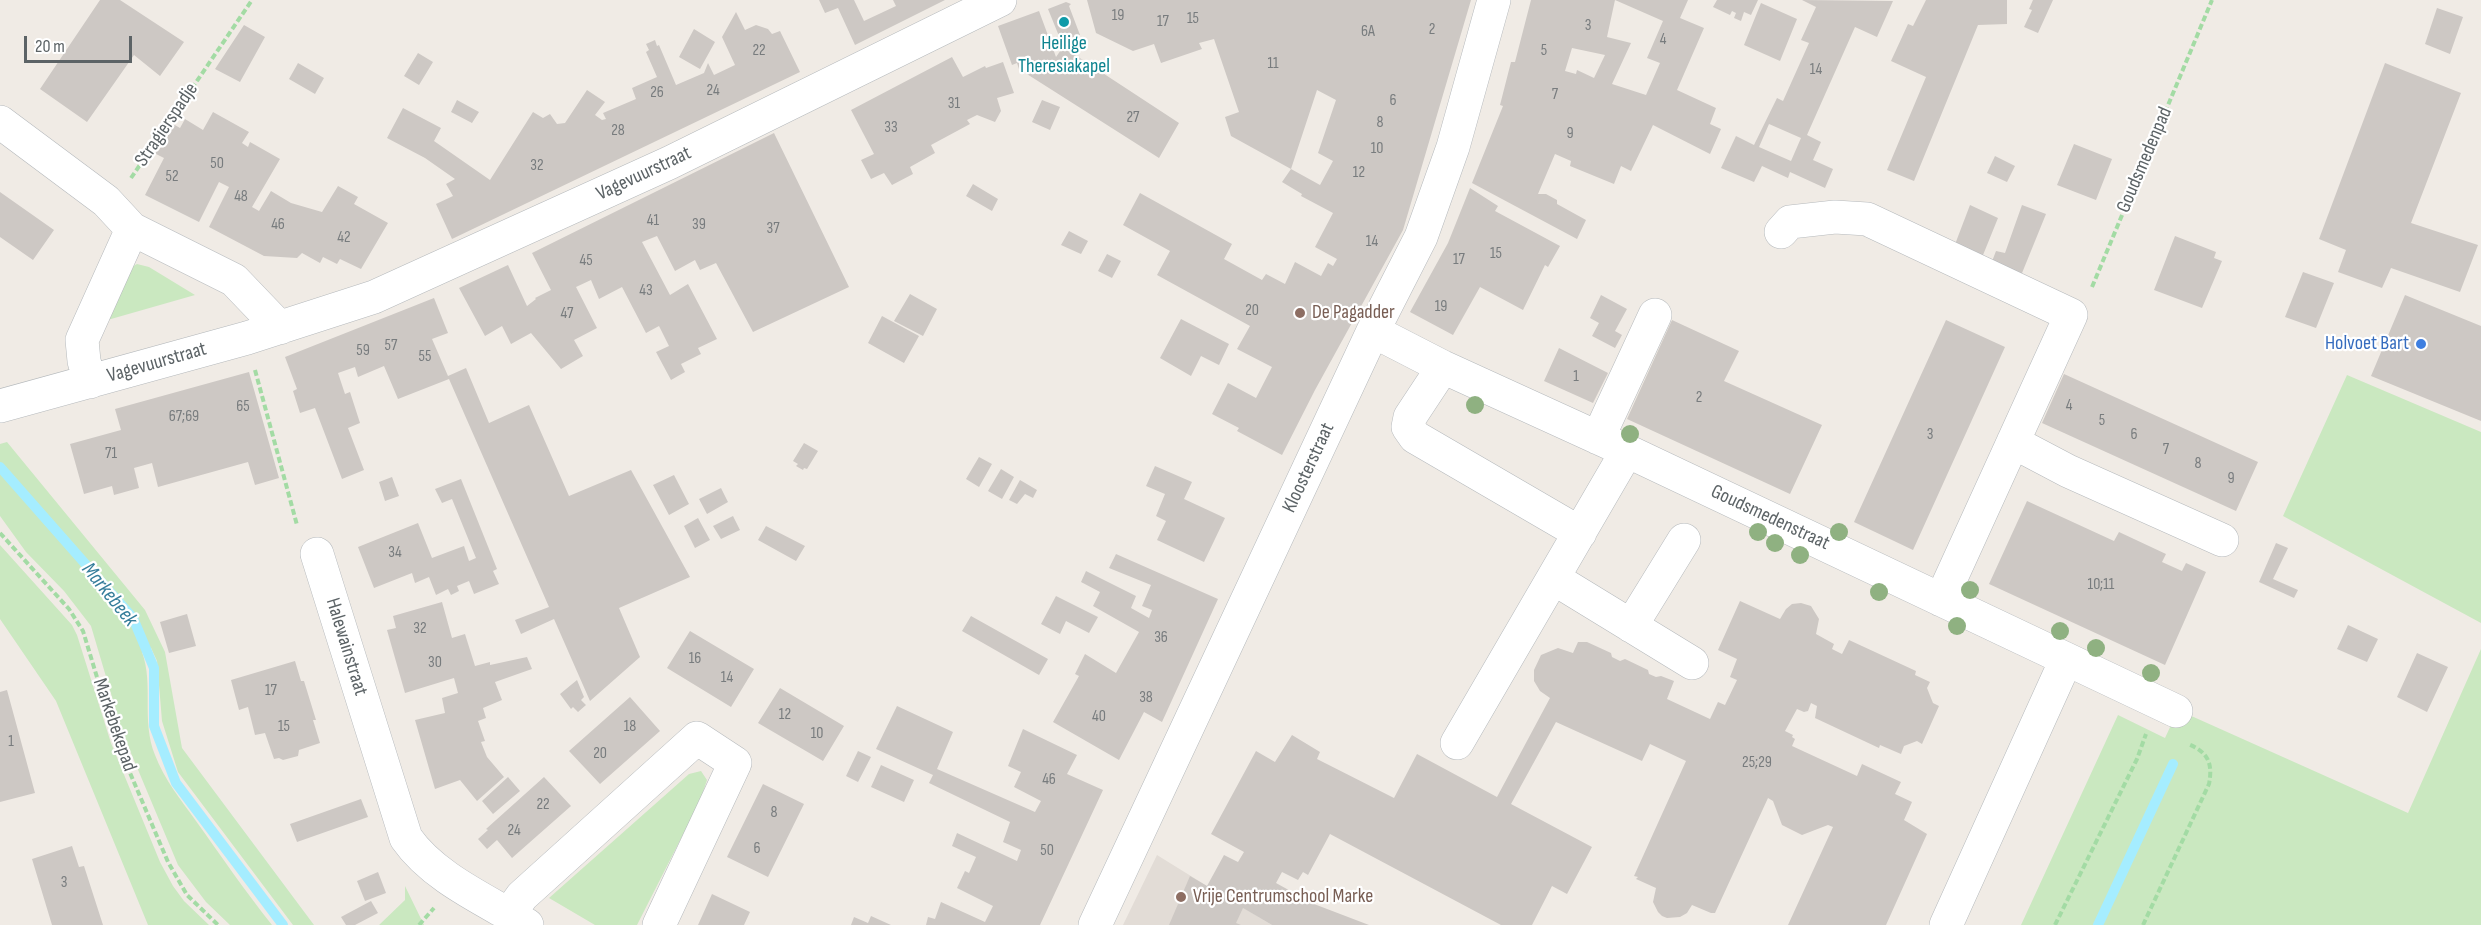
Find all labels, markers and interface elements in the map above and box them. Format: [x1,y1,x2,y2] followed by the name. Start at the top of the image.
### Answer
[1112,6,1124,26] house number: 19
[1187,9,1199,29] house number: 15
[1157,12,1169,32] house number: 17
[1057,15,1071,29] marker: Heilige Theresiakapel
[1585,16,1591,36] house number: 3
[1429,20,1435,40] house number: 2
[1361,22,1375,42] house number: 6A
[27,24,135,62] scale bar
[1660,30,1666,50] house number: 4
[1018,32,1110,79] place label: Heilige Theresiakapel
[35,36,65,57] text: 20 m
[752,41,766,61] house number: 22
[1541,41,1547,61] house number: 5
[1267,54,1279,74] house number: 11
[1810,60,1822,80] house number: 14
[130,78,204,172] street label: Stragierspadje
[706,81,720,101] house number: 24
[650,83,664,103] house number: 26
[1552,85,1558,105] house number: 7
[1389,91,1397,111] house number: 6
[948,94,960,114] house number: 31
[2112,104,2178,216] street label: Goudsmedenpad
[1126,108,1140,128] house number: 27
[1376,113,1384,133] house number: 8
[884,118,898,138] house number: 33
[611,121,625,141] house number: 28
[1566,124,1574,144] house number: 9
[1371,139,1383,159] house number: 10
[593,142,695,206] street label: Vagevuurstraat
[210,154,224,174] house number: 50
[530,156,544,176] house number: 32
[1353,163,1365,183] house number: 12
[165,167,179,187] house number: 52
[234,187,248,207] house number: 48
[647,211,659,231] house number: 41
[271,215,285,235] house number: 46
[692,215,706,235] house number: 39
[766,219,780,239] house number: 37
[337,228,351,248] house number: 42
[1366,232,1378,252] house number: 14
[1490,244,1502,264] house number: 15
[1453,250,1465,270] house number: 17
[579,251,593,271] house number: 45
[639,281,653,301] house number: 43
[1435,297,1447,317] house number: 19
[1245,301,1259,321] house number: 20
[1312,301,1395,325] place label: De Pagadder
[561,304,573,324] house number: 47
[1293,306,1307,320] marker: De Pagadder
[2325,332,2409,356] place label: Holvoet Bart
[385,336,397,356] house number: 57
[105,337,209,389] street label: Vagevuurstraat
[2414,337,2428,351] marker: Holvoet Bart
[356,341,370,361] house number: 59
[419,347,431,367] house number: 55
[1573,367,1579,387] house number: 1
[1696,388,1702,408] house number: 2
[2066,396,2072,416] house number: 4
[236,397,250,417] house number: 65
[169,407,199,427] house number: 67;69
[2099,411,2105,431] house number: 5
[1278,419,1340,517] street label: Kloosterstraat
[1927,425,1933,445] house number: 3
[2130,425,2138,445] house number: 6
[2163,440,2169,460] house number: 7
[105,444,117,464] house number: 71
[2194,454,2202,474] house number: 8
[2227,469,2235,489] house number: 9
[1707,480,1833,556] street label: Goudsmedenstraat
[388,543,402,563] house number: 34
[76,558,142,632] water label: Markebeek
[2088,575,2114,595] house number: 10;11
[320,595,372,699] street label: Halewainstraat
[413,619,427,639] house number: 32
[1154,628,1168,648] house number: 36
[689,649,701,669] house number: 16
[428,653,442,673] house number: 30
[721,668,733,688] house number: 14
[87,675,141,775] street label: Markebekepad
[265,681,277,701] house number: 17
[1139,688,1153,708] house number: 38
[779,705,791,725] house number: 12
[1092,707,1106,727] house number: 40
[278,717,290,737] house number: 15
[624,717,636,737] house number: 18
[811,724,823,744] house number: 10
[8,732,14,752] house number: 1
[593,744,607,764] house number: 20
[1742,753,1772,773] house number: 25;29
[1042,770,1056,790] house number: 46
[536,795,550,815] house number: 22
[770,803,778,823] house number: 8
[507,821,521,841] house number: 24
[753,839,761,859] house number: 6
[1040,841,1054,861] house number: 50
[61,873,67,893] house number: 3
[1193,885,1373,909] place label: Vrije Centrumschool Marke
[1174,890,1188,904] marker: Vrije Centrumschool Marke

